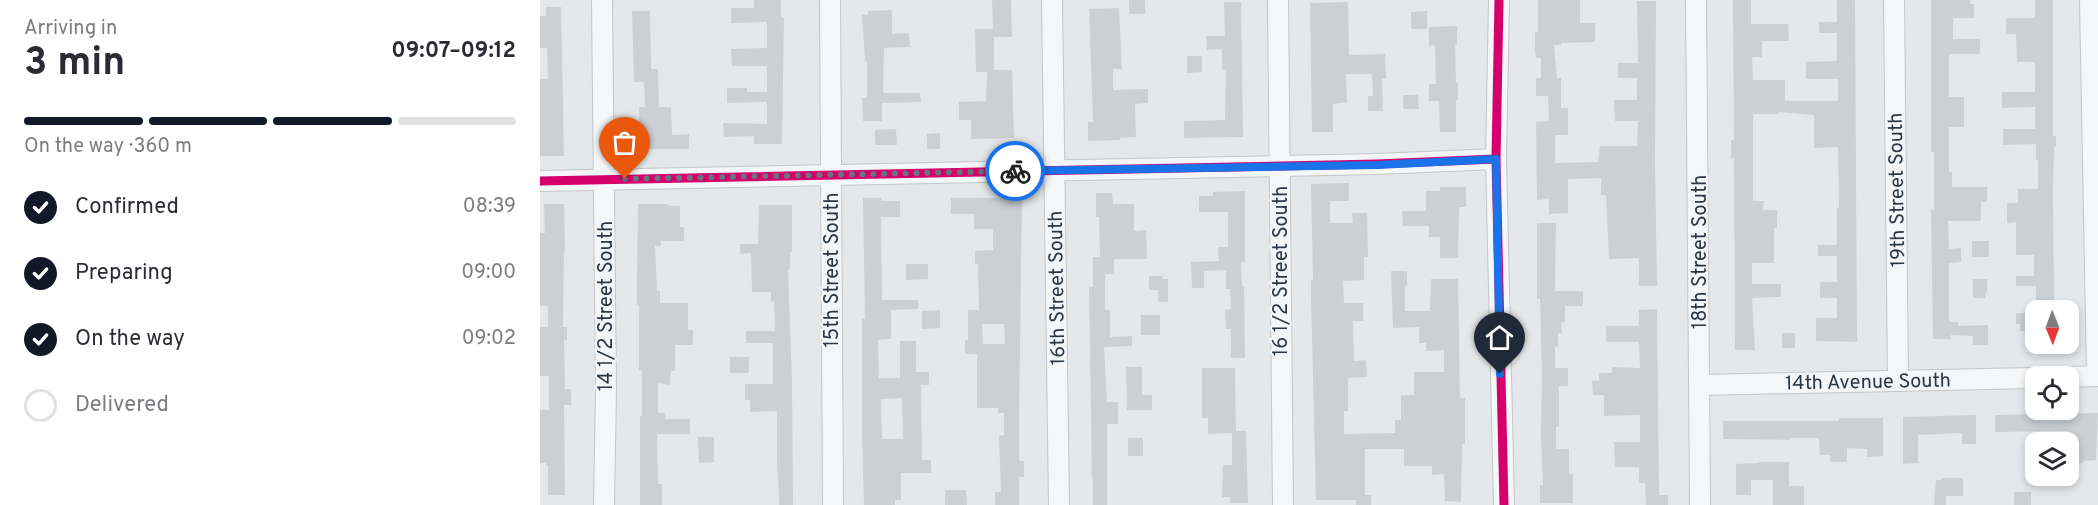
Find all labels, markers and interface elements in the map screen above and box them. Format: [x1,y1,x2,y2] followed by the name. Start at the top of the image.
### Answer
[24,16,117,42] text: Arriving in
[391,38,516,65] text: 09:07–09:12
[24,40,125,89] text: 3 min
[1884,112,1912,268] street label: 19th Street South
[599,117,650,179] pin
[608,126,641,159] icon: bag
[24,134,192,160] text: On the way · 360 m
[985,141,1045,201] courier
[999,155,1032,188] icon: bike
[1688,175,1714,329] street label: 18th Street South
[1269,186,1295,356] street label: 16 1/2 Street South
[24,191,57,224] icon: check
[820,192,846,348] street label: 15th Street South
[75,194,179,221] text: Confirmed
[463,194,516,220] text: 08:39
[1044,210,1072,366] street label: 16th Street South
[594,221,620,391] street label: 14 1/2 Street South
[24,257,57,290] icon: check
[75,260,173,287] text: Preparing
[461,260,516,286] text: 09:00
[2025,300,2079,354] north arrow
[2025,300,2079,486] map controls
[1474,312,1525,374] pin
[1483,321,1516,354] icon: home
[24,323,57,356] icon: check
[75,326,185,353] text: On the way
[462,326,516,352] text: 09:02
[2025,366,2079,420] button: locate
[1785,369,1951,397] street label: 14th Avenue South
[75,392,169,419] text: Delivered
[2025,432,2079,486] button: layers

